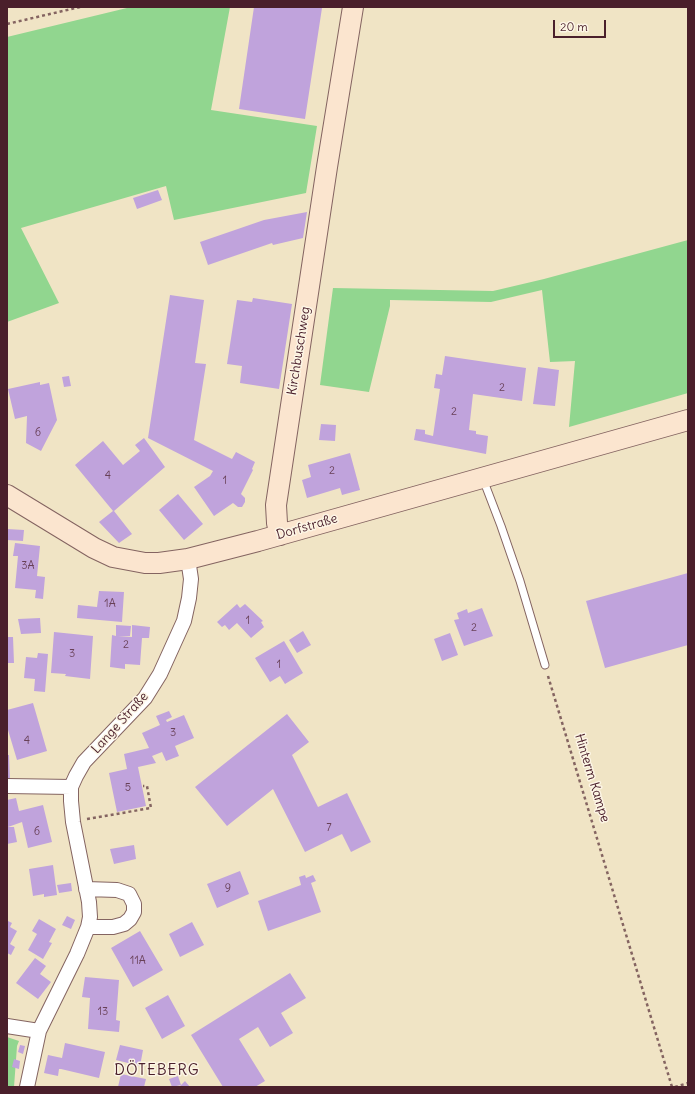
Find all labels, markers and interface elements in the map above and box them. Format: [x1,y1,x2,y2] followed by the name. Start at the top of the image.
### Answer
[555,12,608,38] scale bar
[560,19,588,34] text: 20 m
[284,306,314,396] street label: Kirchbuschweg
[499,381,505,395] house number: 2
[451,405,457,419] house number: 2
[35,426,41,440] house number: 6
[329,464,335,478] house number: 2
[105,469,111,483] house number: 4
[223,474,227,488] house number: 1
[275,511,339,543] street label: Dorfstraße
[21,559,35,573] house number: 3A
[104,597,116,611] house number: 1A
[246,614,250,628] house number: 1
[471,621,477,635] house number: 2
[123,638,129,652] house number: 2
[69,647,75,661] house number: 3
[277,658,281,672] house number: 1
[88,689,152,757] street label: Lange Straße
[170,726,176,740] house number: 3
[571,732,613,824] street label: Hinterm Kampe
[24,734,30,748] house number: 4
[125,781,131,795] house number: 5
[326,821,332,835] house number: 7
[34,825,40,839] house number: 6
[225,882,231,896] house number: 9
[130,954,146,968] house number: 11A
[98,1005,108,1019] house number: 13
[114,1062,200,1080] district label: DÖTEBERG

